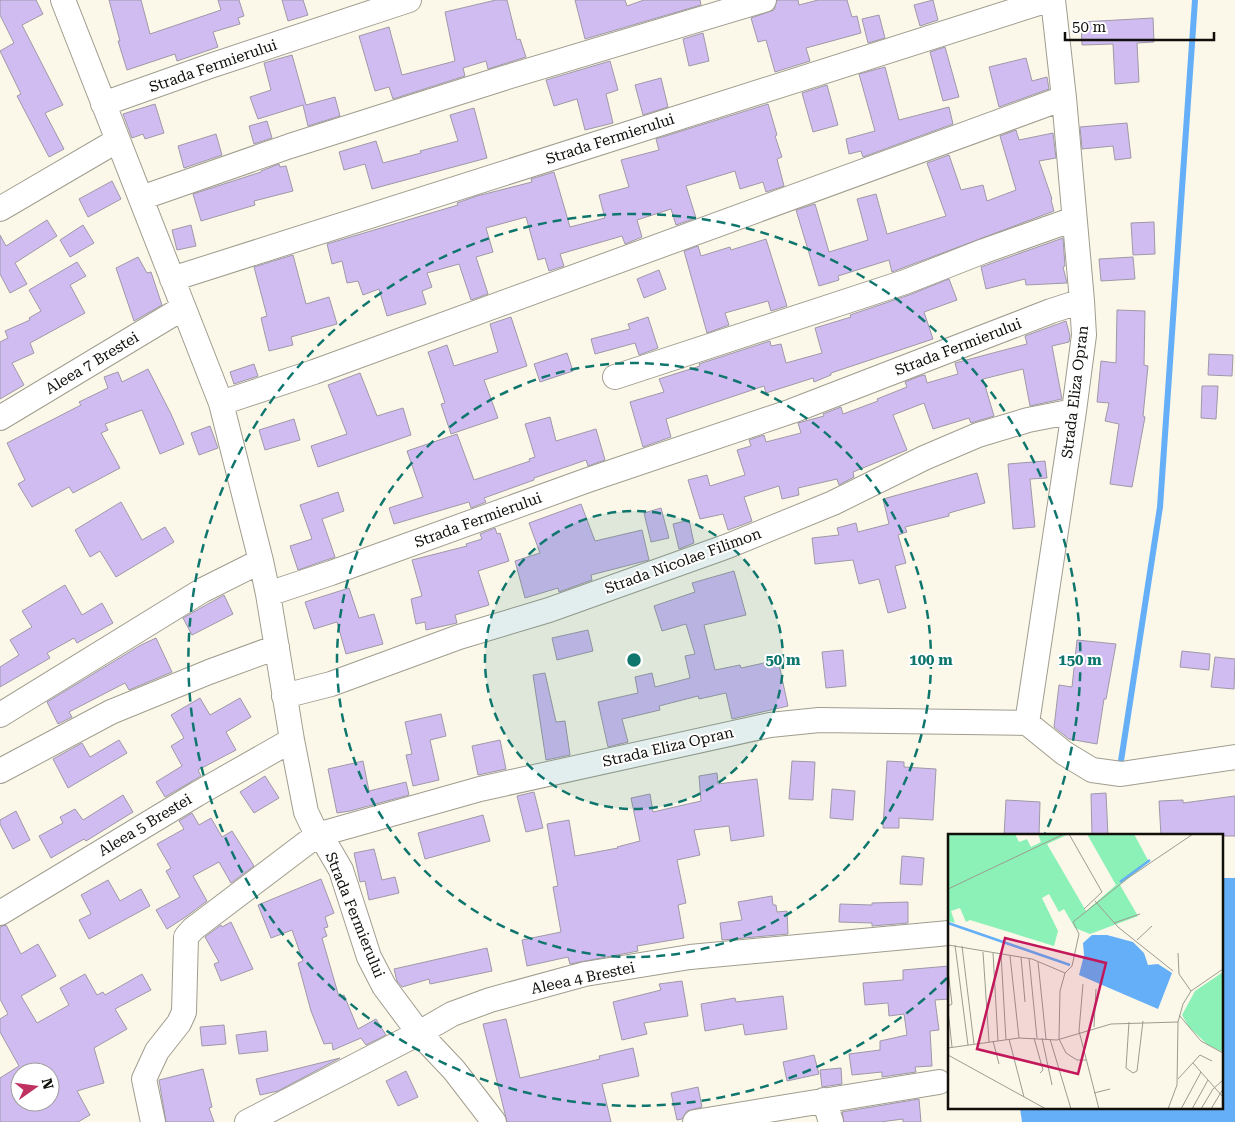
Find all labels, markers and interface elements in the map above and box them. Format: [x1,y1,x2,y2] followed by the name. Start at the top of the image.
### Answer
[1065,10,1214,42] scale bar
[1072,18,1107,36] text: 50 m
[147,36,280,96] street label: Strada Fermierului
[543,110,677,168] street label: Strada Fermierului
[892,314,1024,379] street label: Strada Fermierului
[1058,324,1092,460] street label: Strada Eliza Opran
[42,328,142,398] street label: Aleea 7 Brestei
[412,489,544,551] street label: Strada Fermierului
[602,524,764,598] street label: Strada Nicolae Filimon
[625,651,643,669] centre of rings
[765,651,801,669] text: 50 m
[909,651,953,669] text: 100 m
[1058,651,1102,669] text: 150 m
[601,723,736,771] street label: Strada Eliza Opran
[95,790,195,860] street label: Aleea 5 Brestei
[948,834,1222,1110] inset map
[322,849,389,981] street label: Strada Fermierului
[529,958,637,998] street label: Aleea 4 Brestei
[10,1062,60,1112] north arrow
[39,1077,57,1091] text: N

